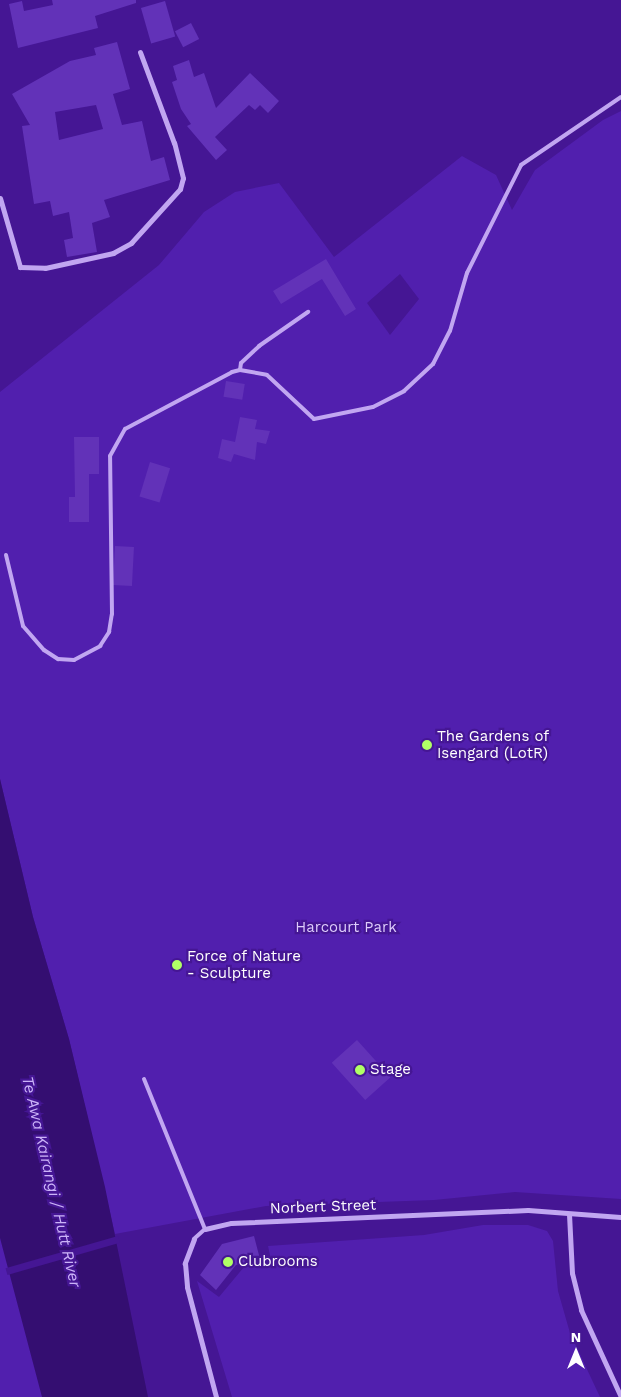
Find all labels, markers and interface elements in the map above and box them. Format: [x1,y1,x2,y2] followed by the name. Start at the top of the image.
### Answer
[437,727,549,762] place label: The Gardens of Isengard (LotR)
[421,739,433,751] marker: The Gardens of Isengard (LotR)
[295,919,397,937] park label: Harcourt Park
[187,947,301,982] place label: Force of Nature - Sculpture
[171,959,183,971] marker: Force of Nature - Sculpture
[370,1061,411,1079] place label: Stage
[354,1064,366,1076] marker: Stage
[17,1074,85,1290] water label: Te Awa Kairangi / Hutt River
[270,1196,376,1218] street label: Norbert Street
[238,1253,318,1271] place label: Clubrooms
[222,1256,234,1268] marker: Clubrooms
[551,1327,601,1377] north arrow
[571,1329,581,1345] text: N

